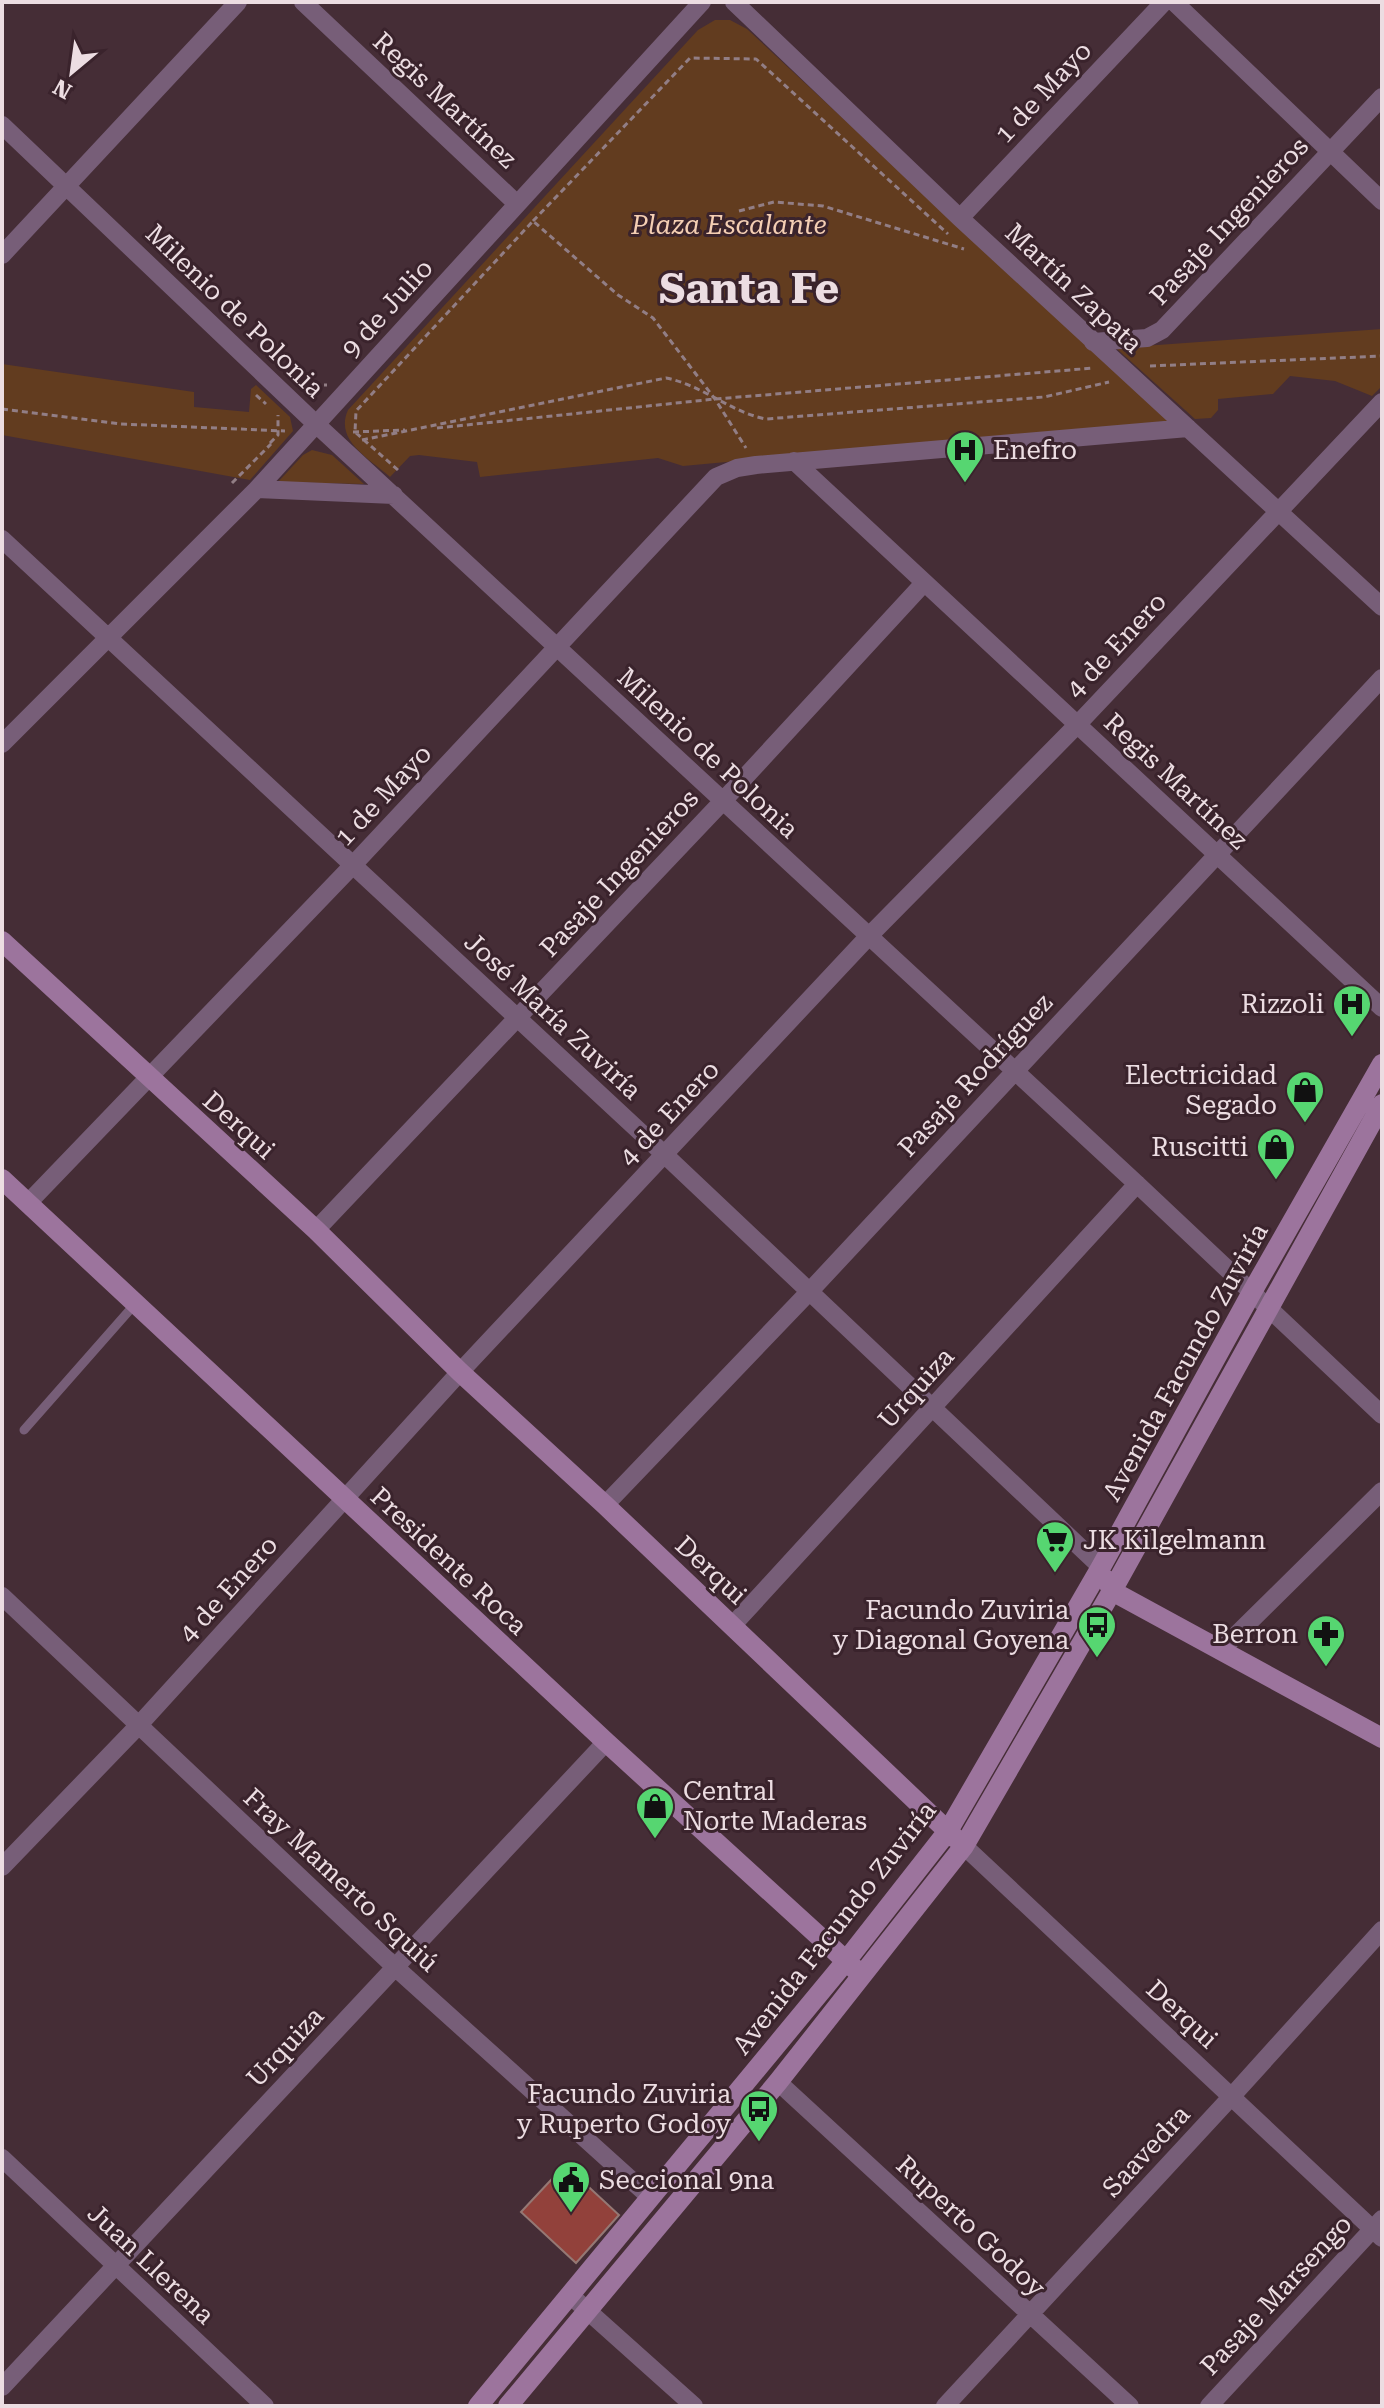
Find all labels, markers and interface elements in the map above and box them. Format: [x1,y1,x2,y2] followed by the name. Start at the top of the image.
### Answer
[367,26,523,174] street label: Regis Martínez
[32,32,112,112] north arrow
[989,35,1097,149] street label: 1 de Mayo
[49,74,76,104] text: N
[1144,131,1314,311] street label: Pasaje Ingenieros
[630,210,827,240] park label: Plaza Escalante
[999,217,1149,359] street label: Martín Zapata
[140,218,330,404] street label: Milenio de Polonia
[335,253,439,363] street label: 9 de Julio
[659,264,839,313] district label: Santa Fe
[944,429,986,484] hospital icon: Enefro
[993,435,1077,465] place label: Enefro
[1060,586,1172,704] street label: 4 de Enero
[612,662,804,844] street label: Milenio de Polonia
[1098,707,1254,855] street label: Regis Martínez
[329,738,437,852] street label: 1 de Mayo
[534,783,704,963] street label: Pasaje Ingenieros
[459,926,647,1106] street label: José María Zuviría
[1331,983,1373,1038] hospital icon: Rizzoli
[892,987,1058,1163] street label: Pasaje Rodríguez
[1241,989,1324,1019] place label: Rizzoli
[613,1054,725,1172] street label: 4 de Enero
[1125,1060,1277,1120] place label: Electricidad Segado
[1284,1069,1326,1124] shop icon: Electricidad Segado
[197,1085,281,1165] street label: Derqui
[1255,1126,1297,1181] shop icon: Ruscitti
[1151,1132,1248,1162] place label: Ruscitti
[1096,1218,1274,1506] street label: Avenida Facundo Zuviría
[872,1342,960,1434] street label: Urquiza
[365,1481,533,1641] street label: Presidente Roca
[1034,1519,1076,1574] supermarket icon: JK Kilgelmann
[1083,1525,1266,1555] place label: JK Kilgelmann
[172,1530,284,1648] street label: 4 de Enero
[669,1530,753,1610] street label: Derqui
[833,1595,1069,1655] place label: Facundo Zuviria y Diagonal Goyena
[1076,1604,1118,1659] bus stop icon: Facundo Zuviria y Diagonal Goyena
[1305,1613,1347,1668] pharmacy icon: Berron
[1212,1619,1298,1649] place label: Berron
[683,1776,867,1836] place label: Central Norte Maderas
[238,1782,444,1978] street label: Fray Mamerto Squiú
[634,1785,676,1840] shop icon: Central Norte Maderas
[726,1796,942,2060] street label: Avenida Facundo Zuviría
[1140,1974,1224,2054] street label: Derqui
[241,2001,329,2093] street label: Urquiza
[517,2079,732,2139] place label: Facundo Zuviria y Ruperto Godoy
[738,2088,780,2143] bus stop icon: Facundo Zuviria y Ruperto Godoy
[1096,2099,1196,2203] street label: Saavedra
[890,2149,1052,2303] street label: Ruperto Godoy
[550,2159,592,2214] public building icon: Seccional 9na
[599,2165,774,2195] place label: Seccional 9na
[82,2198,220,2330] street label: Juan Llerena
[1194,2209,1358,2381] street label: Pasaje Marsengo

